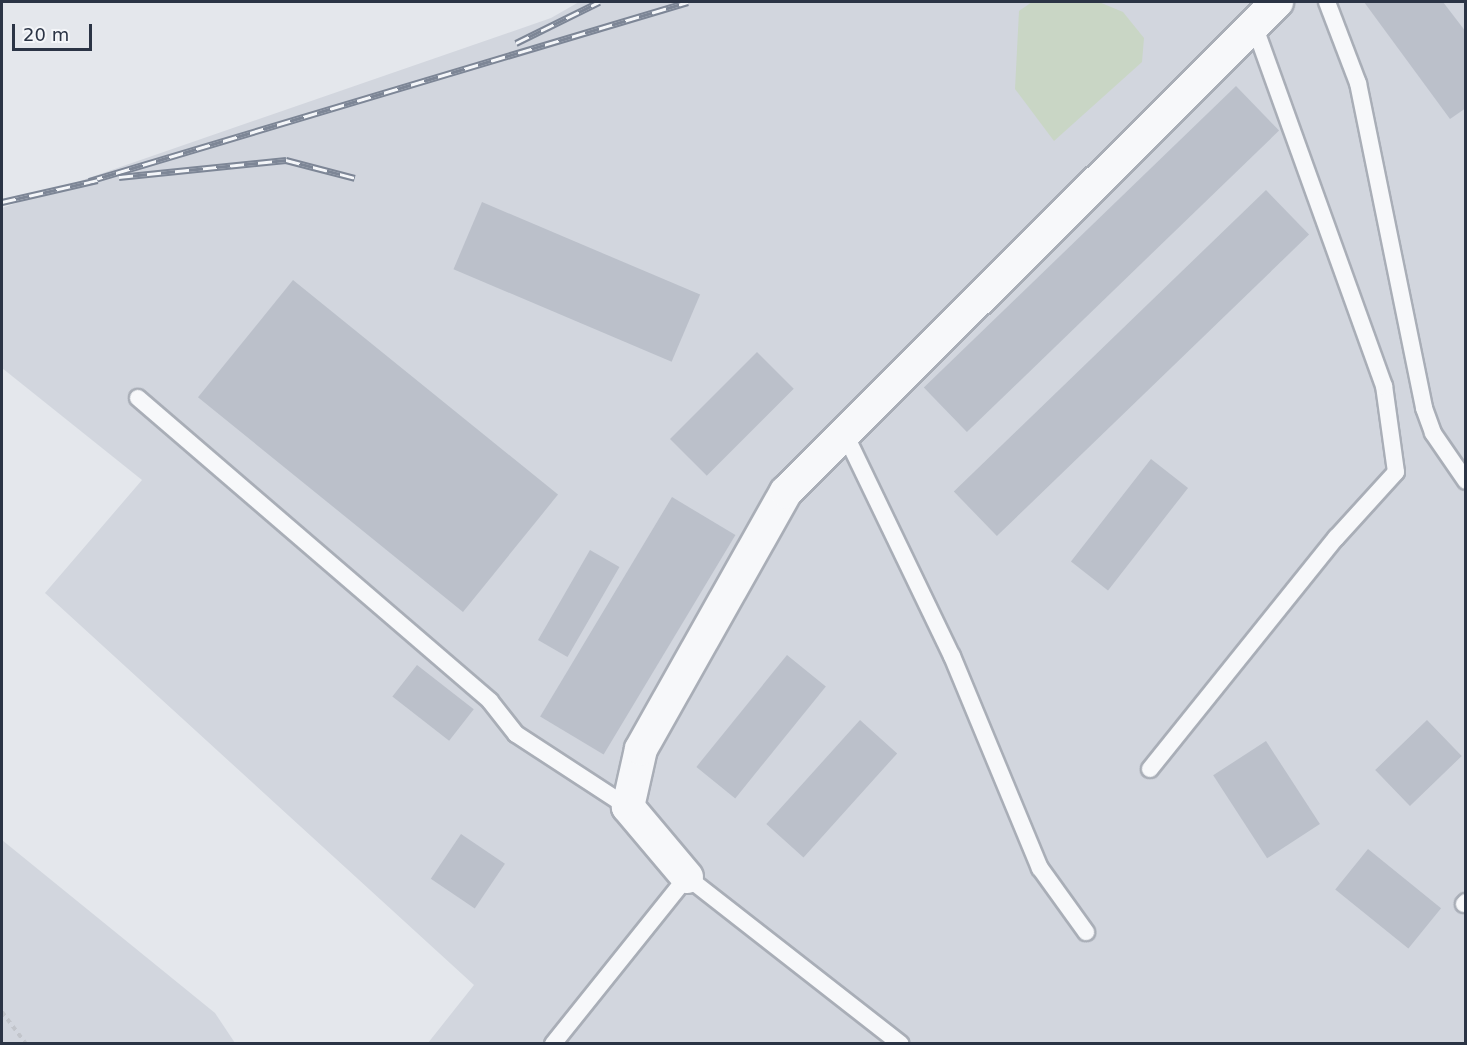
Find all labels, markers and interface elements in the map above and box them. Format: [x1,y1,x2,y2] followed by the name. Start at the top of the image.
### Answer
[15,12,94,50] scale bar
[23,24,69,45] text: 20 m

